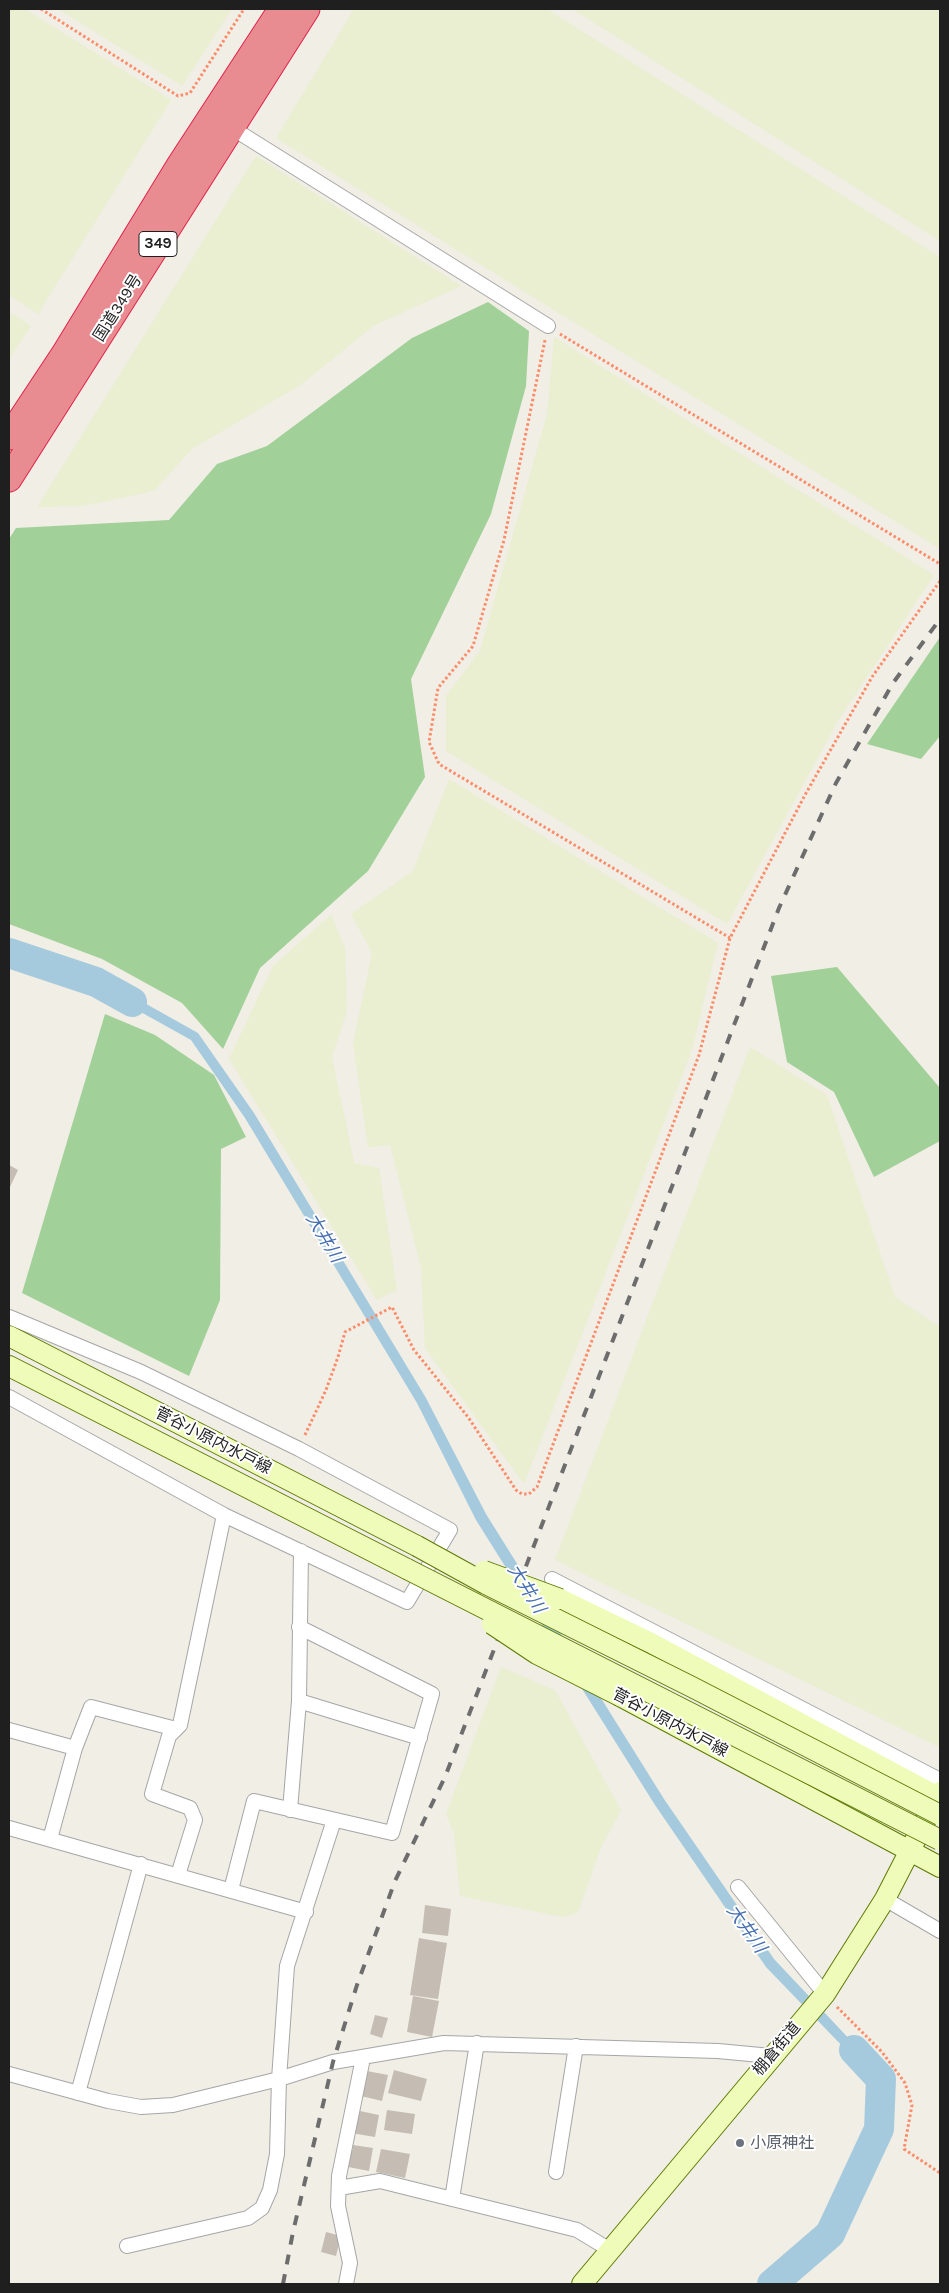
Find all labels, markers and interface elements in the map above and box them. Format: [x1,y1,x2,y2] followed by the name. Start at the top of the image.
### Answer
[139,232,177,256] road number: 349
[90,271,146,345] street label: 国道349号
[301,1209,347,1267] water label: 大井川
[152,1403,274,1479] street label: 菅谷小原内水戸線
[503,1560,549,1618] water label: 大井川
[609,1684,731,1762] street label: 菅谷小原内水戸線
[722,1901,770,1957] water label: 大井川
[749,2018,805,2080] street label: 棚倉街道
[750,2133,814,2153] place label: 小原神社
[734,2137,746,2149] marker: 小原神社

